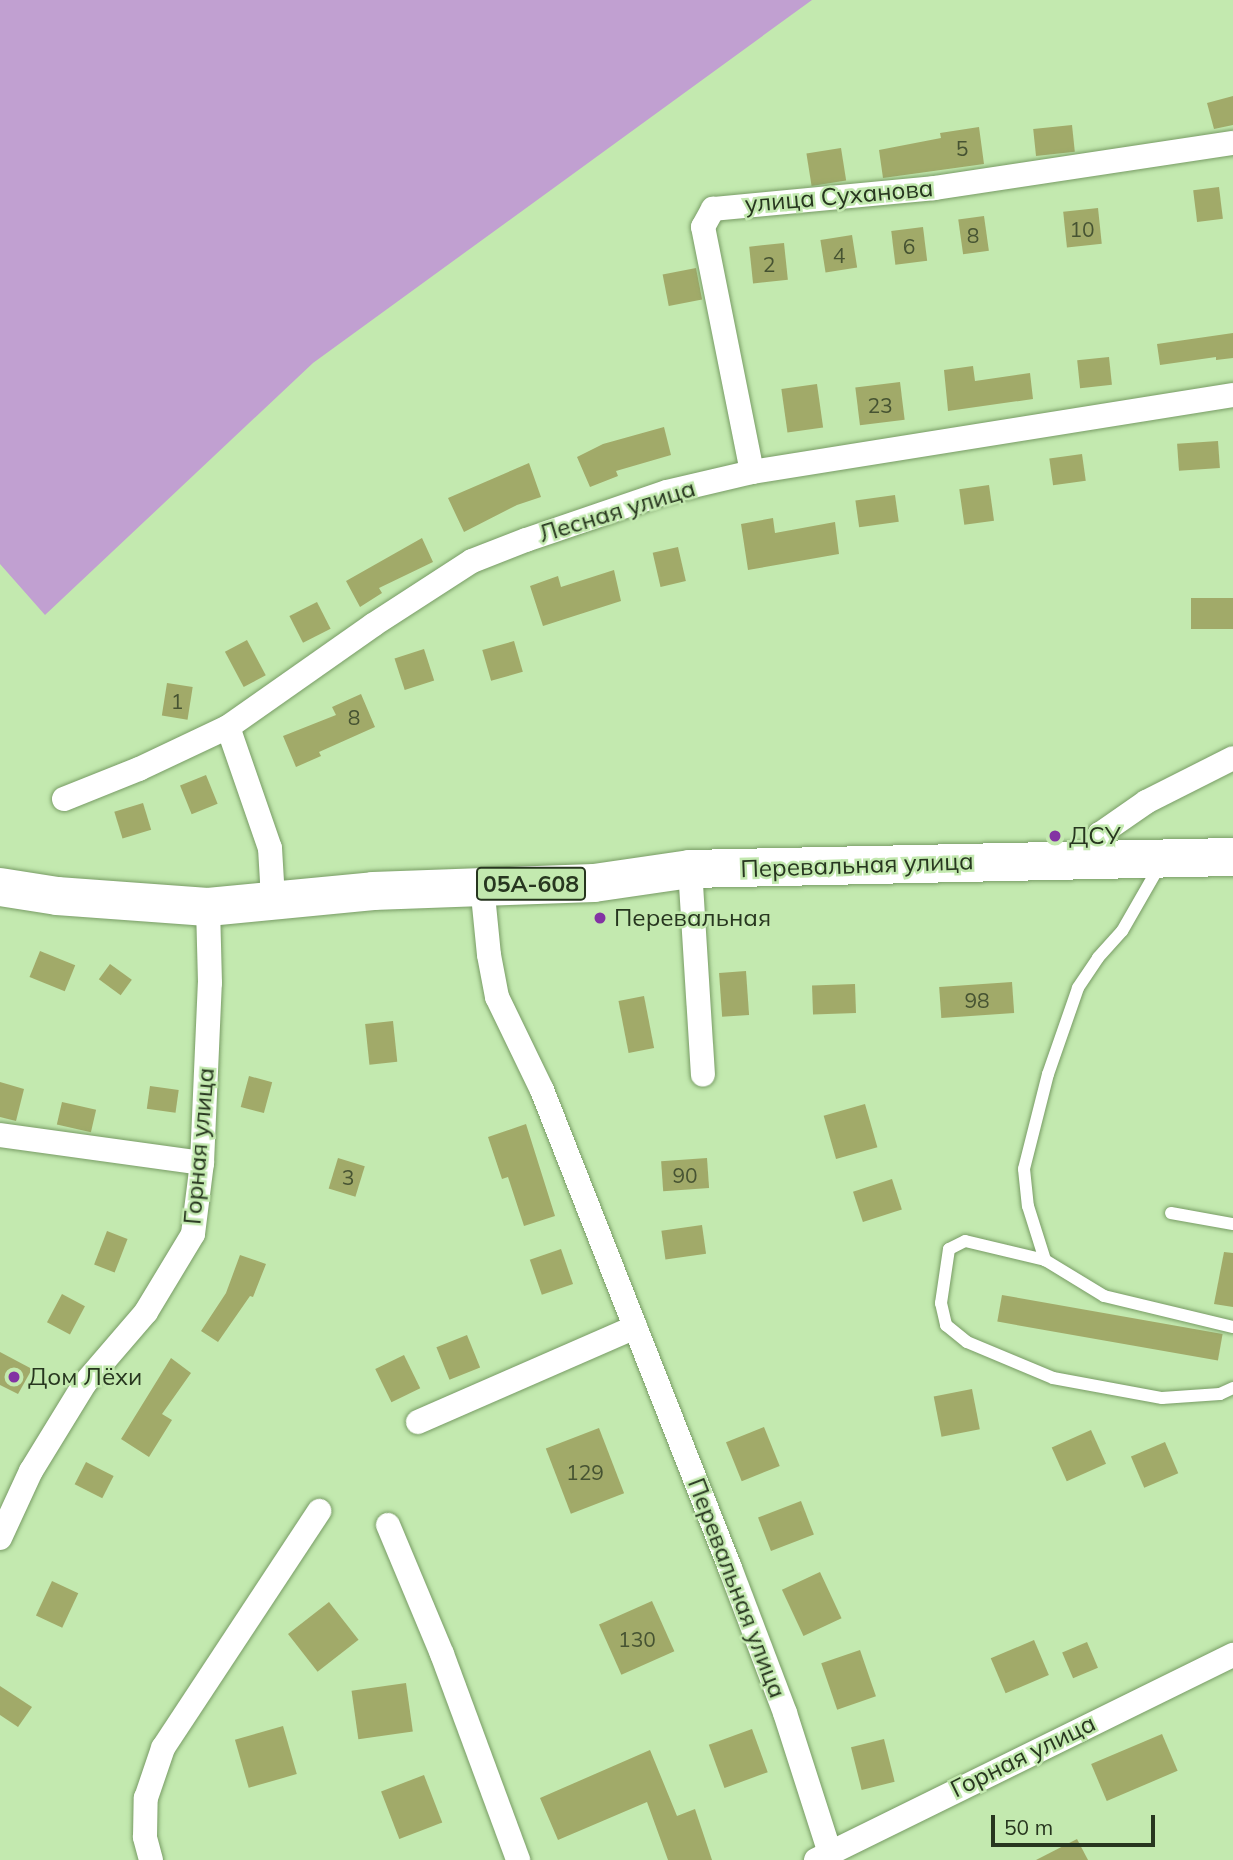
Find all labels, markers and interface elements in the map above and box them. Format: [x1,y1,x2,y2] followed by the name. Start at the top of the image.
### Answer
[956,135,968,161] house number: 5
[744,173,934,219] street label: улица Суханова
[1069,216,1095,242] house number: 10
[967,222,979,248] house number: 8
[903,233,915,259] house number: 6
[833,242,845,268] house number: 4
[763,251,775,277] house number: 2
[867,392,893,418] house number: 23
[535,474,699,548] street label: Лесная улица
[171,688,183,714] house number: 1
[348,704,360,730] house number: 8
[1069,822,1121,850] place label: ДСУ
[1047,828,1063,844] marker: ДСУ
[740,847,974,883] street label: Перевальная улица
[475,864,587,904] road number: 05А-608
[614,904,771,932] place label: Перевальная
[592,910,608,926] marker: Перевальная
[964,987,990,1013] house number: 98
[178,1066,220,1226] street label: Горная улица
[672,1162,698,1188] house number: 90
[342,1164,354,1190] house number: 3
[28,1363,142,1391] place label: Дом Лёхи
[6,1369,22,1385] marker: Дом Лёхи
[566,1459,604,1485] house number: 129
[682,1474,792,1702] street label: Перевальная улица
[618,1626,656,1652] house number: 130
[946,1709,1100,1803] street label: Горная улица
[995,1800,1160,1844] scale bar
[1004,1814,1053,1840] text: 50 m

